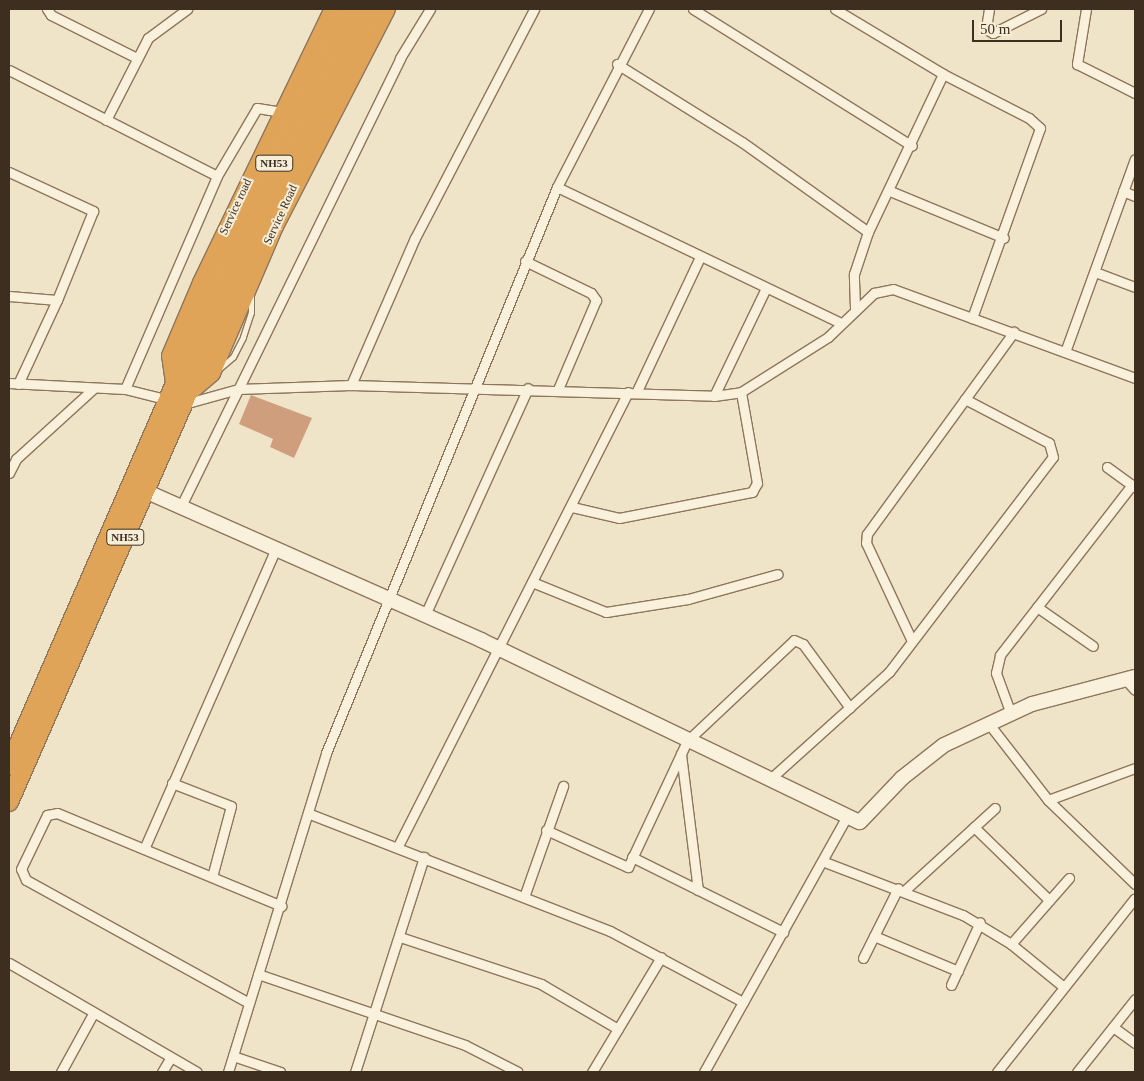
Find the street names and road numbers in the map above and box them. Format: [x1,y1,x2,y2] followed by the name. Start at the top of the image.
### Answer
[255,154,293,172] road number: NH53
[217,177,255,237] street label: Service road
[261,183,301,247] street label: Service Road
[106,528,144,546] road number: NH53

